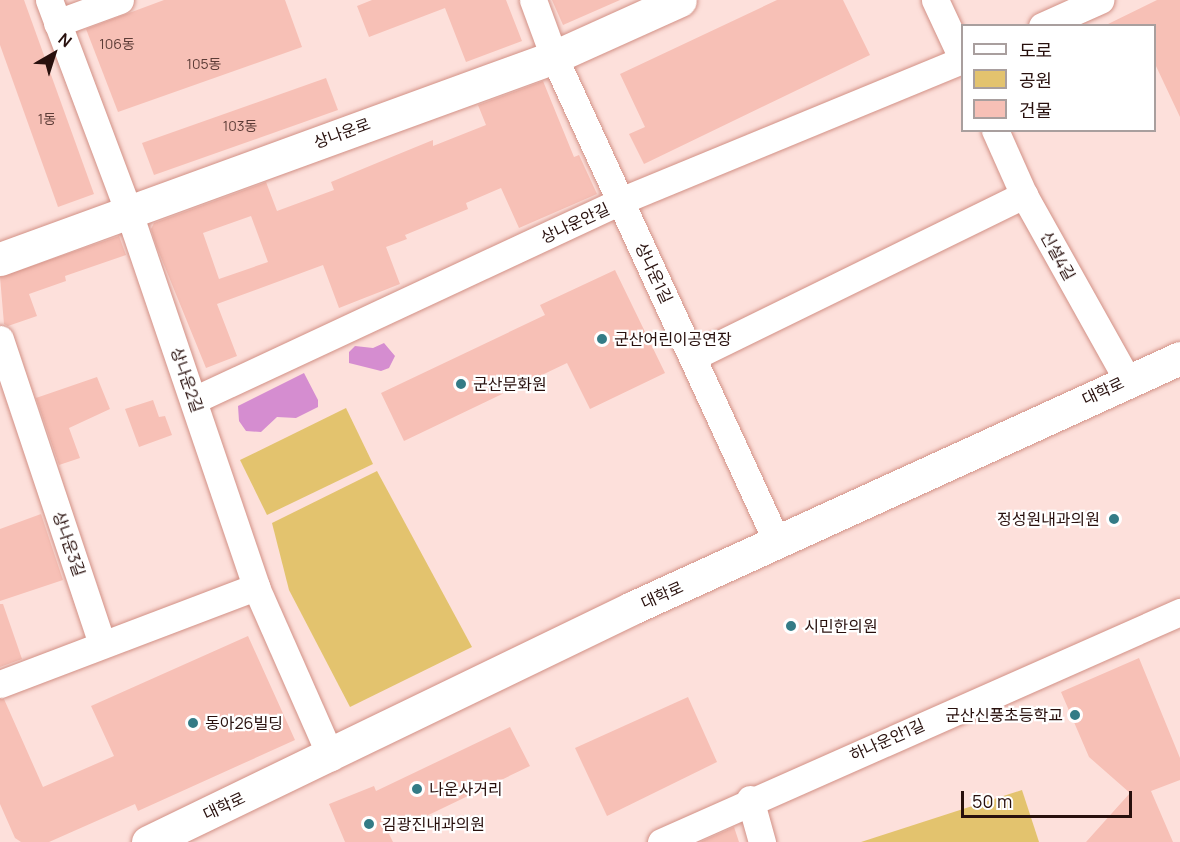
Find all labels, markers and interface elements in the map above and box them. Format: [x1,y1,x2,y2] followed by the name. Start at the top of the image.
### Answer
[24,24,84,84] north arrow
[961,24,1156,132] legend
[54,28,77,52] text: N
[99,36,135,52] house number: 106동
[1019,38,1052,62] text: 도로
[187,56,221,72] house number: 105동
[1019,68,1052,92] text: 공원
[1019,98,1052,122] text: 건물
[38,111,56,127] house number: 1동
[311,114,373,152] street label: 상나운로
[223,118,257,134] house number: 103동
[538,199,612,247] street label: 상나운안길
[1037,228,1079,284] street label: 신설4길
[632,239,676,307] street label: 상나운1길
[614,329,732,349] place label: 군산어린이공연장
[595,332,609,346] marker: 군산어린이공연장
[167,345,207,415] street label: 상나운2길
[1079,373,1127,409] street label: 대학로
[473,374,547,394] place label: 군산문화원
[454,377,468,391] marker: 군산문화원
[49,509,89,579] street label: 상나운3길
[997,509,1100,529] place label: 정성원내과의원
[1105,510,1123,528] marker: 정성원내과의원
[638,577,686,613] street label: 대학로
[804,616,878,636] place label: 시민한의원
[782,617,800,635] marker: 시민한의원
[945,705,1063,725] place label: 군산신풍초등학교
[1068,708,1082,722] marker: 군산신풍초등학교
[205,713,283,733] place label: 동아26빌딩
[847,715,927,765] street label: 하나운안1길
[186,716,200,730] marker: 동아26빌딩
[429,779,503,799] place label: 나운사거리
[964,779,1135,817] scale bar
[410,782,424,796] marker: 나운사거리
[200,788,248,824] street label: 대학로
[972,789,1012,813] text: 50 m
[382,814,485,834] place label: 김광진내과의원
[360,815,378,833] marker: 김광진내과의원

